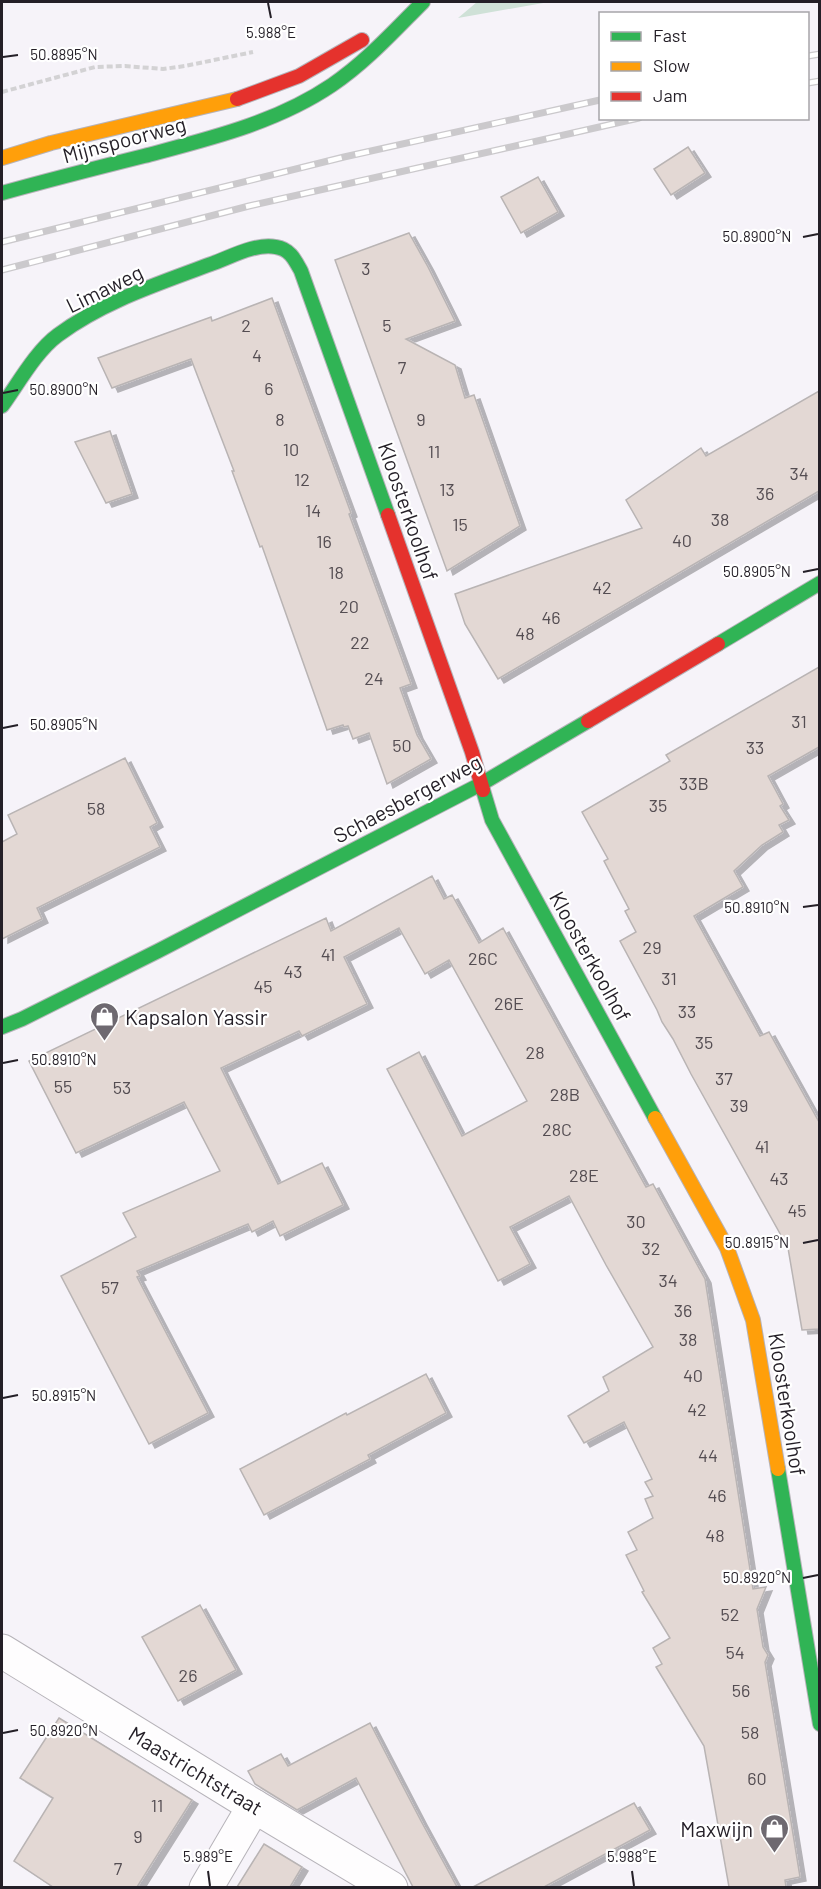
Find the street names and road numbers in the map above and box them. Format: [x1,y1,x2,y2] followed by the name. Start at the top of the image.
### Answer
[60,111,188,167] street label: Mijnspoorweg
[61,259,147,317] street label: Limaweg
[374,439,444,583] street label: Kloosterkoolhof
[329,748,485,848] street label: Schaesbergerweg
[545,887,637,1025] street label: Kloosterkoolhof
[764,1331,812,1477] street label: Kloosterkoolhof
[125,1720,267,1820] street label: Maastrichtstraat

